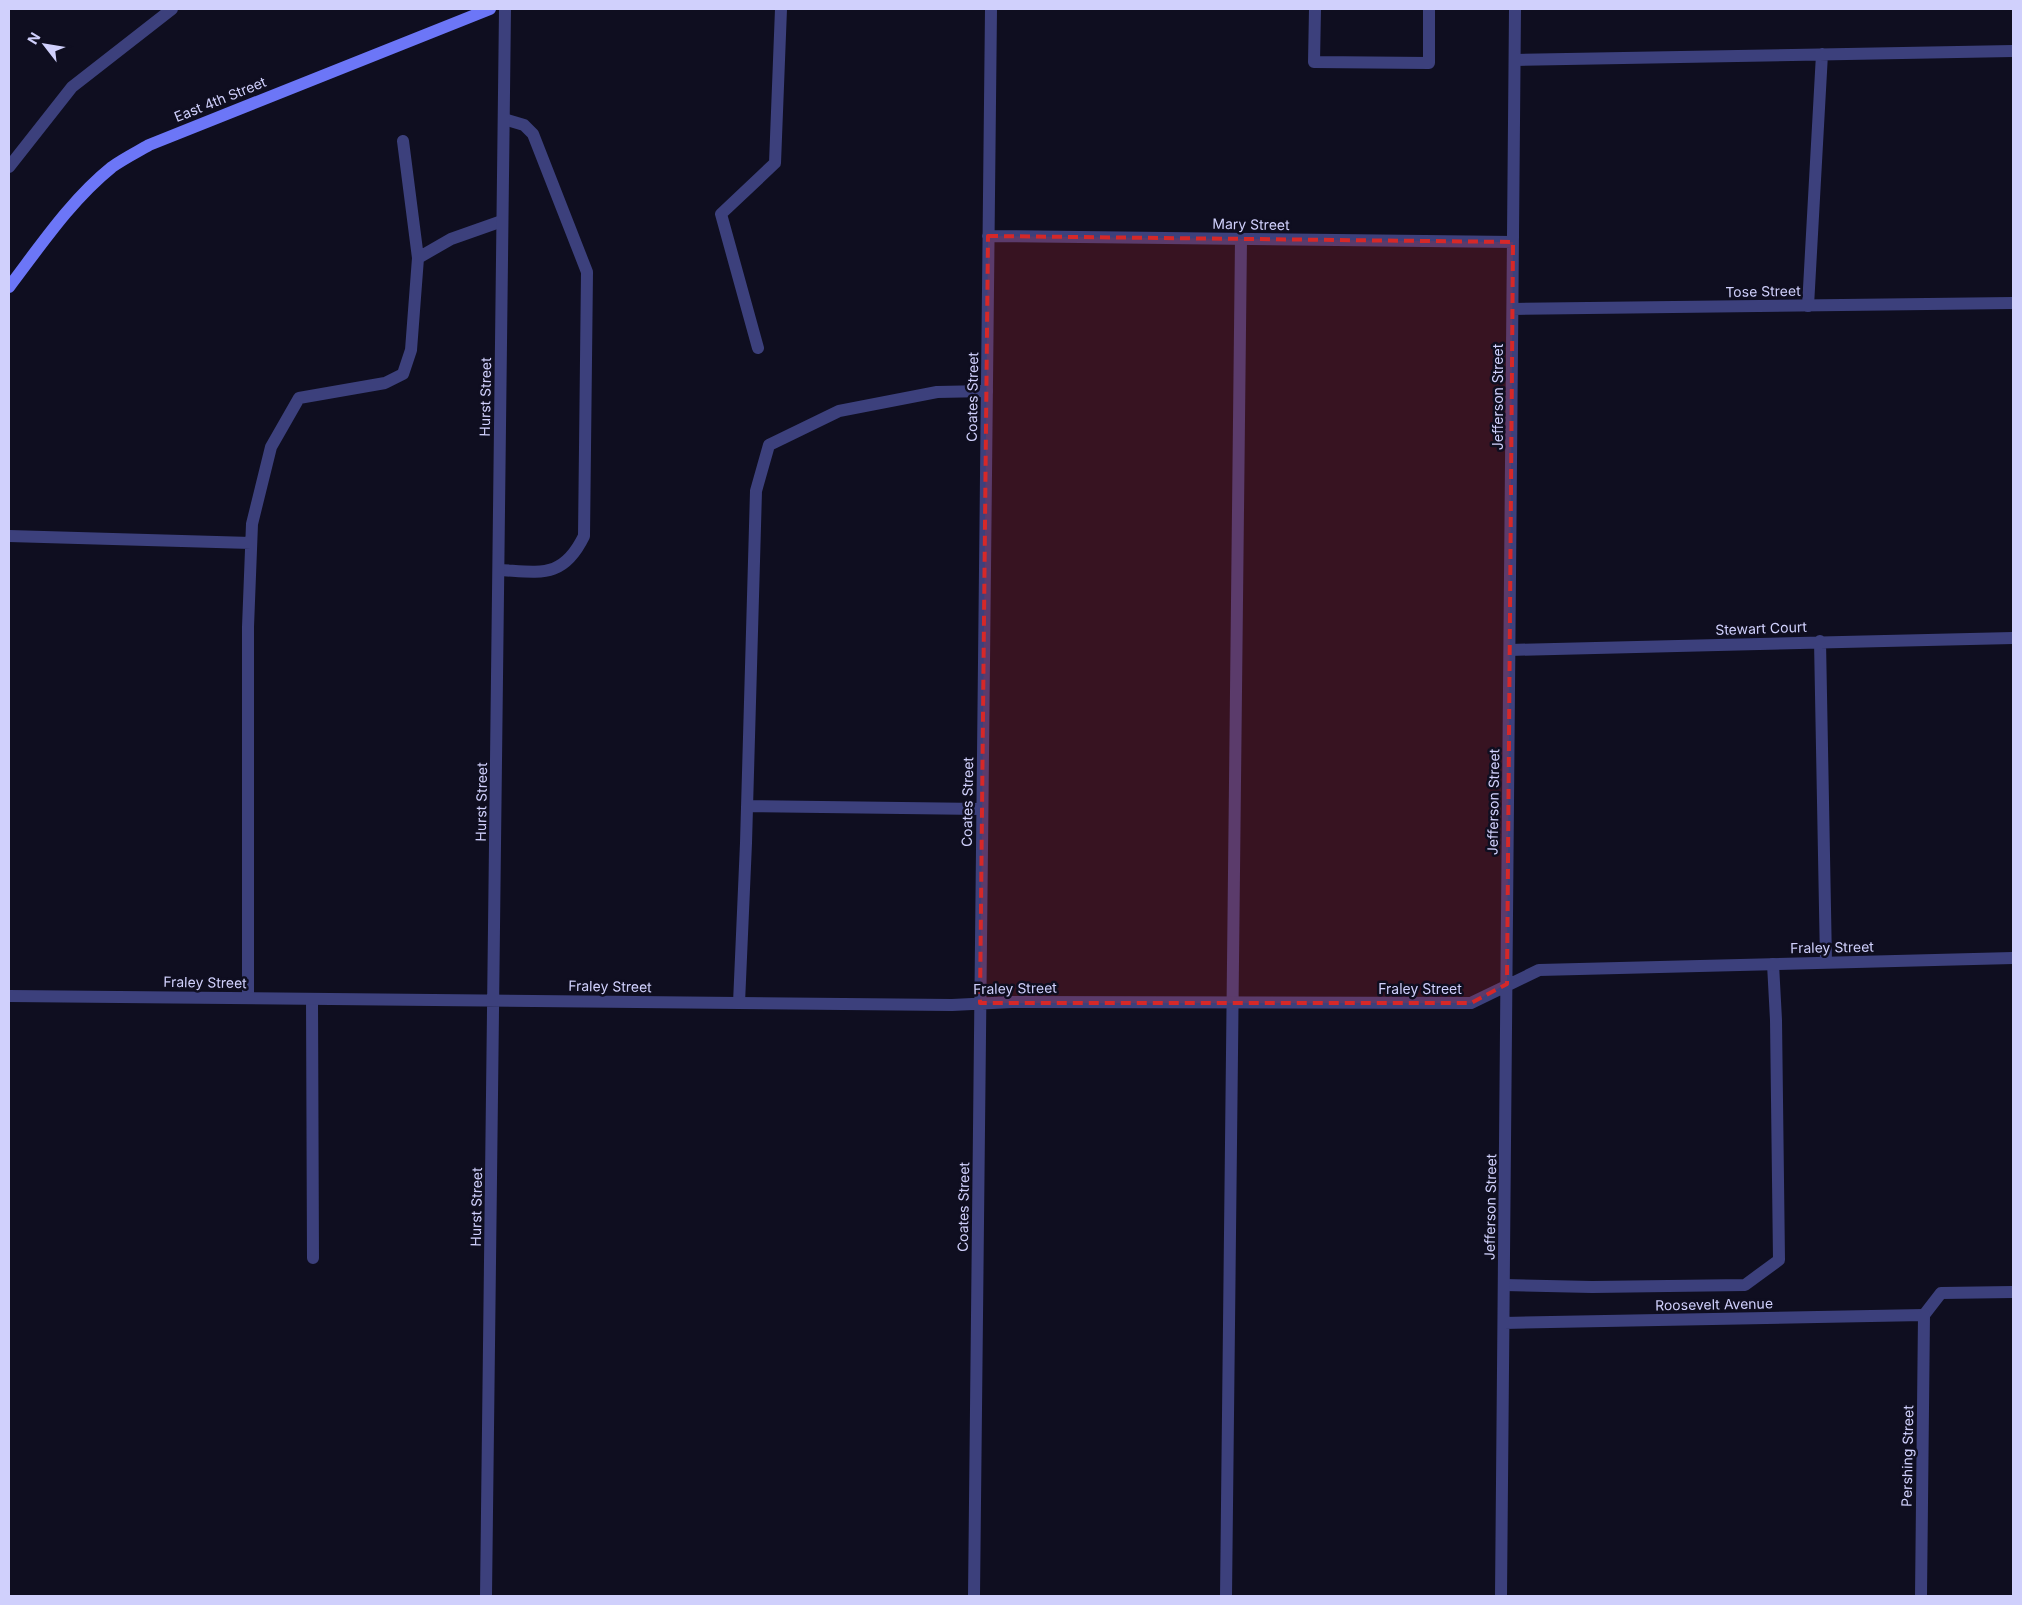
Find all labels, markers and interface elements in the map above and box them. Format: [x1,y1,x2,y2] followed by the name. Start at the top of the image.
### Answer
[20,20,70,70] north arrow
[23,29,43,47] text: N
[172,73,269,125] street label: East 4th Street
[1212,215,1290,233] street label: Mary Street
[1725,282,1801,300] street label: Tose Street
[1489,343,1506,450] street label: Jefferson Street
[963,351,981,442] street label: Coates Street
[476,357,494,437] street label: Hurst Street
[1715,618,1807,638] street label: Stewart Court
[1484,748,1502,855] street label: Jefferson Street
[958,756,976,847] street label: Coates Street
[472,762,490,842] street label: Hurst Street
[1790,938,1874,956] street label: Fraley Street
[163,973,247,991] street label: Fraley Street
[568,977,652,995] street label: Fraley Street
[973,979,1057,997] street label: Fraley Street
[1378,980,1462,997] street label: Fraley Street
[1481,1153,1499,1260] street label: Jefferson Street
[954,1161,972,1252] street label: Coates Street
[467,1167,485,1247] street label: Hurst Street
[1655,1294,1773,1314] street label: Roosevelt Avenue
[1898,1405,1916,1507] street label: Pershing Street

